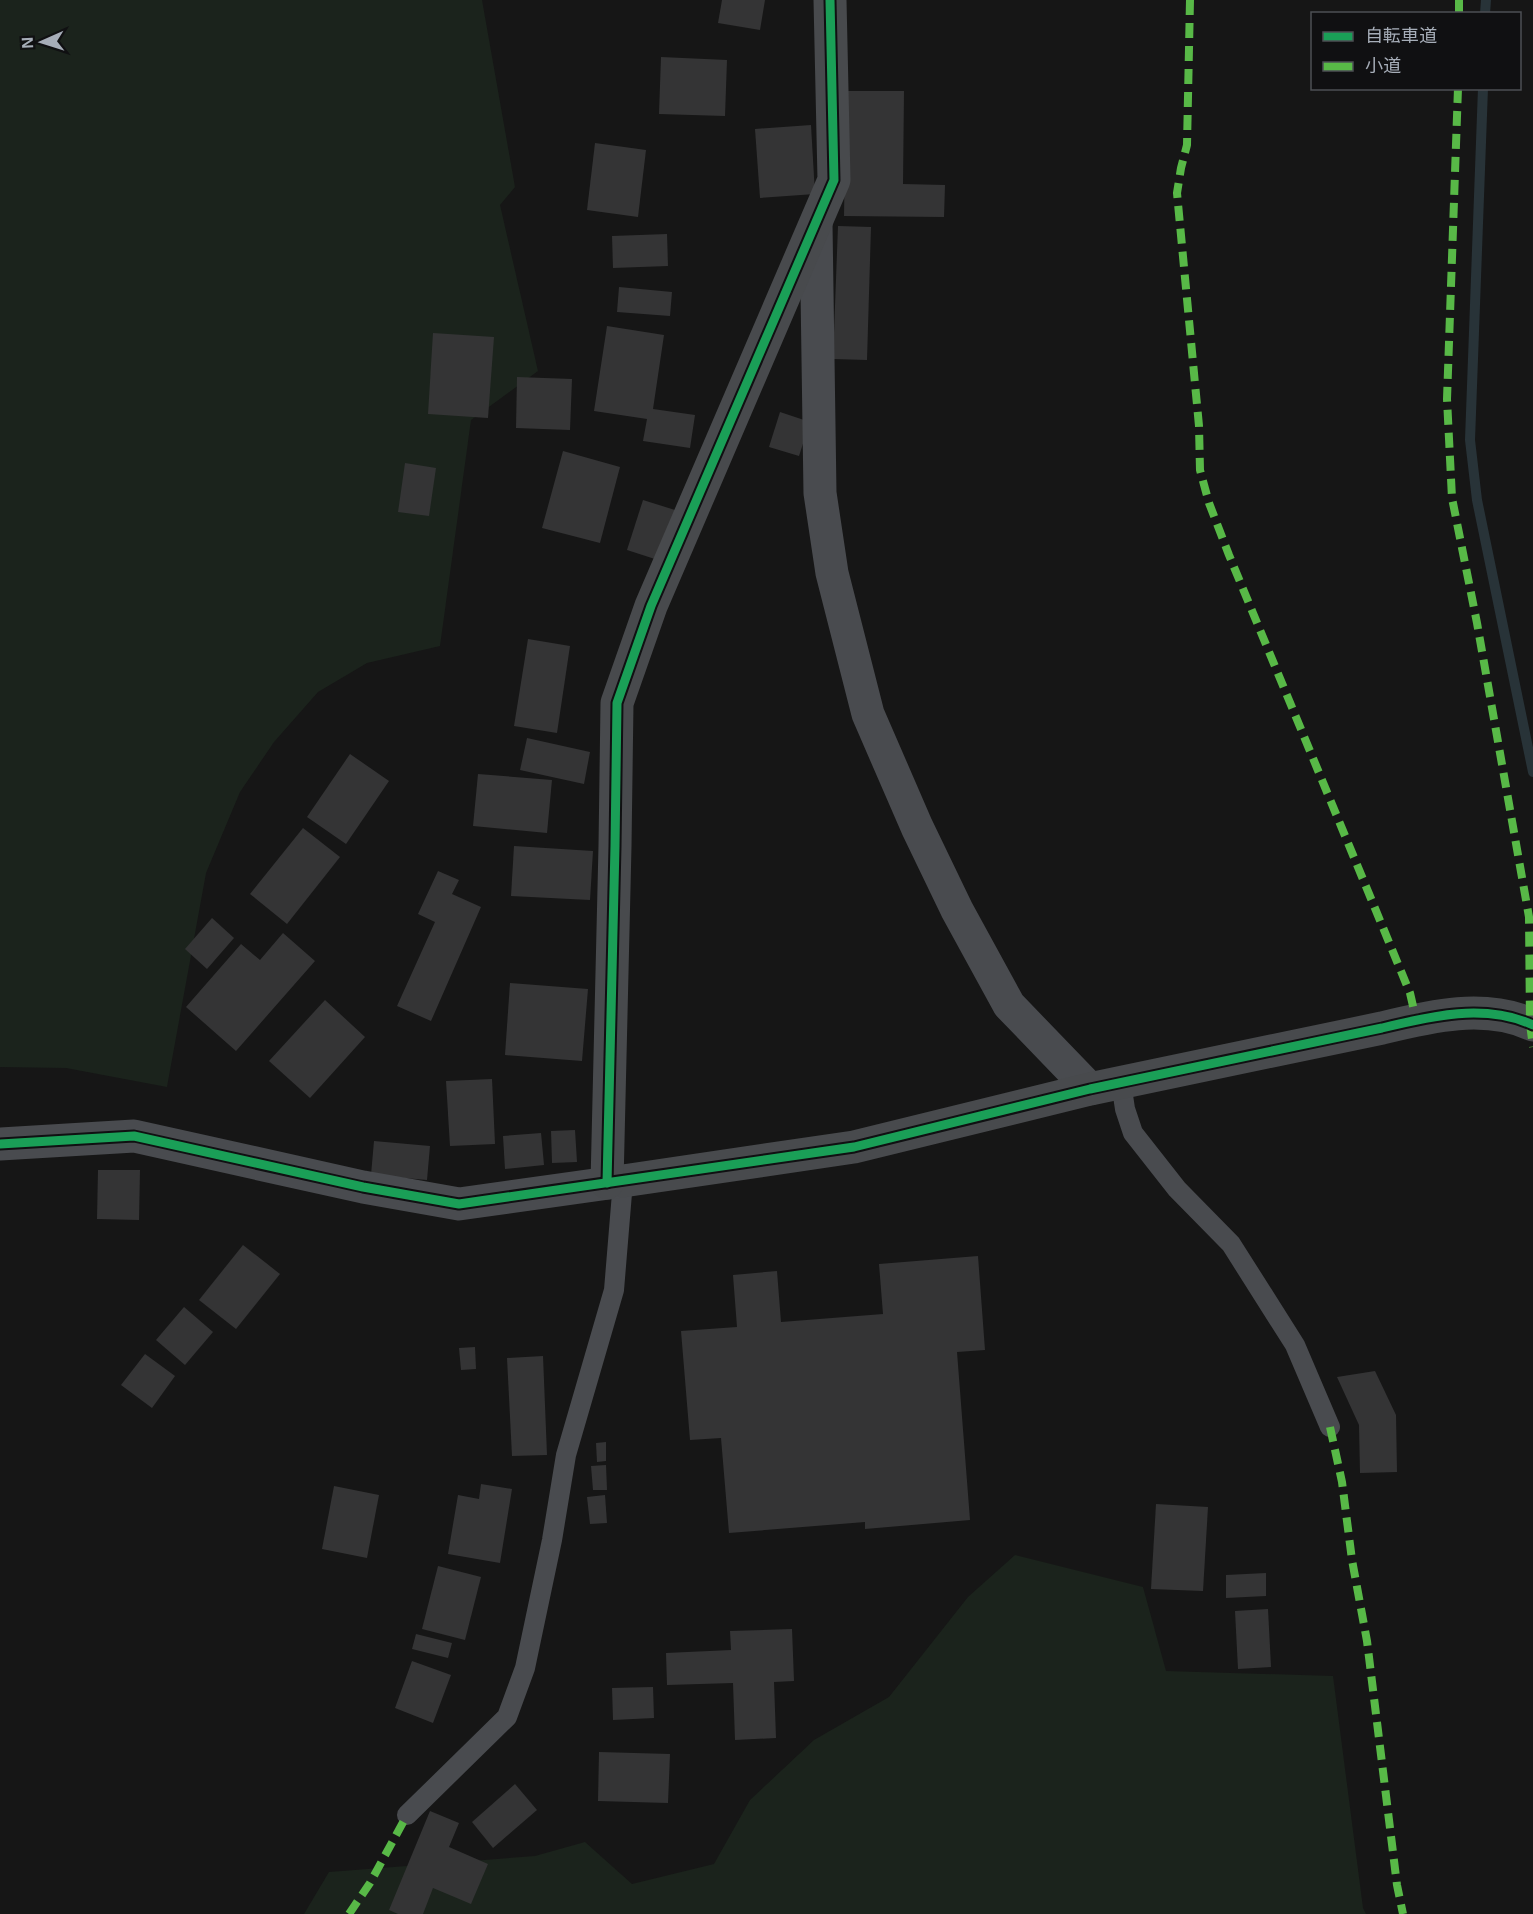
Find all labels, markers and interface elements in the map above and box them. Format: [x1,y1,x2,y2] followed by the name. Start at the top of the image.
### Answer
[12,12,72,72] north arrow
[1311,12,1521,90] legend
[1365,26,1437,46] text: 自転車道
[19,37,36,49] text: N
[1365,56,1401,76] text: 小道

